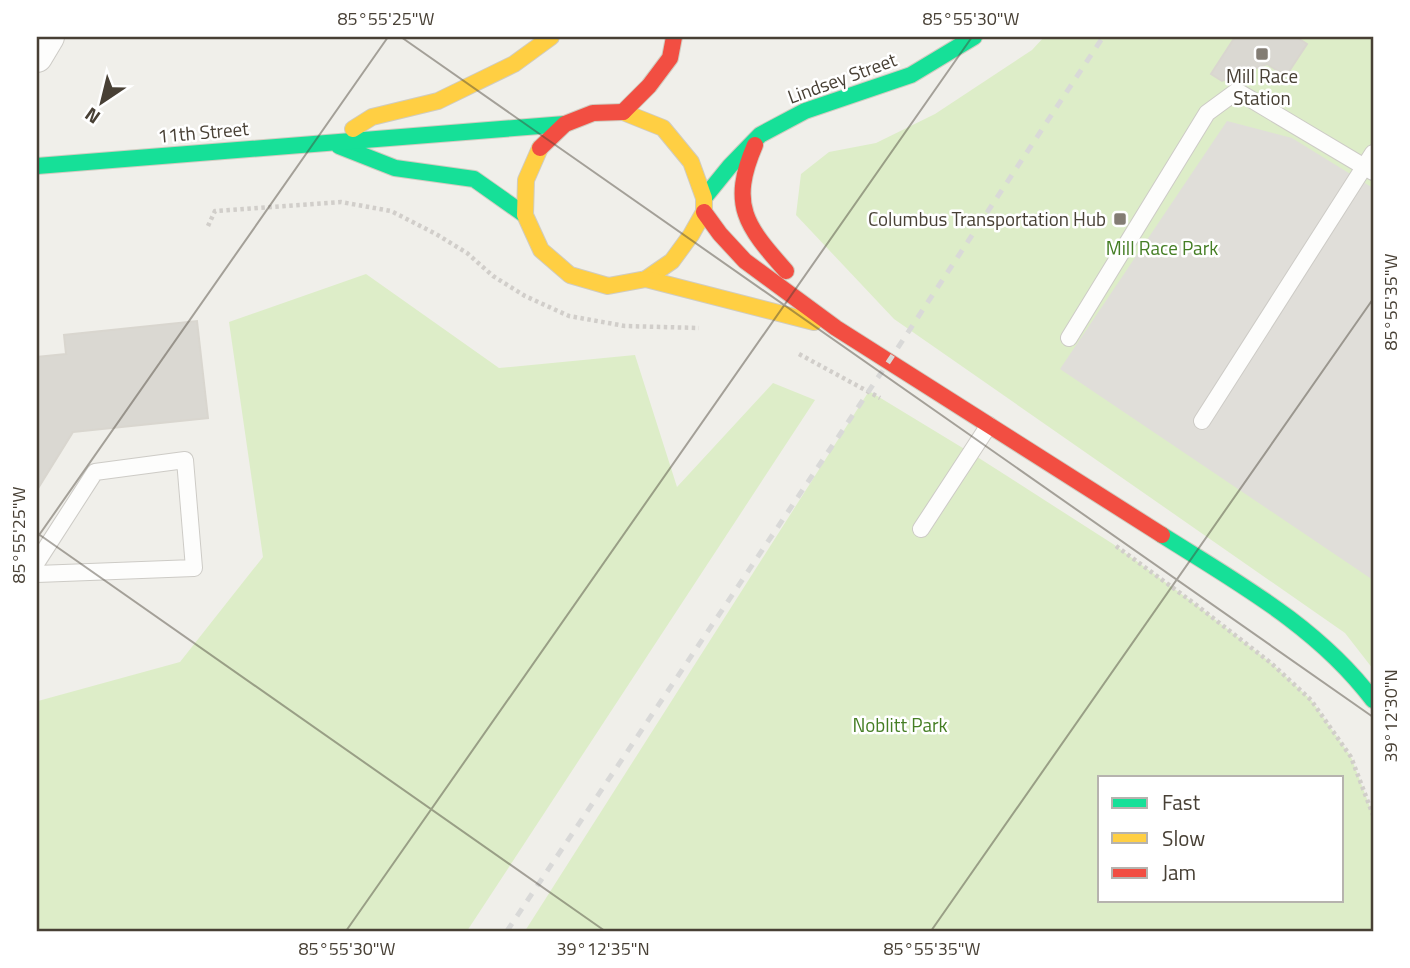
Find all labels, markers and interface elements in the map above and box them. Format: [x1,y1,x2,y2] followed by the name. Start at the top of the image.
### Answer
[338,5,435,32] text: 85°55'25"W
[923,5,1020,32] text: 85°55'30"W
[783,44,901,111] street label: Lindsey Street
[1254,46,1270,62] marker: Mill Race Station
[1226,61,1298,112] place label: Mill Race Station
[66,66,136,136] north arrow
[78,101,106,132] text: N
[156,113,250,150] street label: 11th Street
[868,204,1106,233] place label: Columbus Transportation Hub
[1112,211,1128,227] marker: Columbus Transportation Hub
[1106,233,1218,262] park label: Mill Race Park
[1377,253,1404,350] text: 85°55'35"W
[5,486,32,583] text: 85°55'25"W
[1377,669,1404,763] text: 39°12'30"N
[852,710,948,739] park label: Noblitt Park
[1098,776,1344,902] legend
[1162,786,1201,818] text: Fast
[1162,822,1205,854] text: Slow
[1162,856,1196,888] text: Jam
[299,935,396,962] text: 85°55'30"W
[556,935,650,962] text: 39°12'35"N
[884,935,981,962] text: 85°55'35"W

